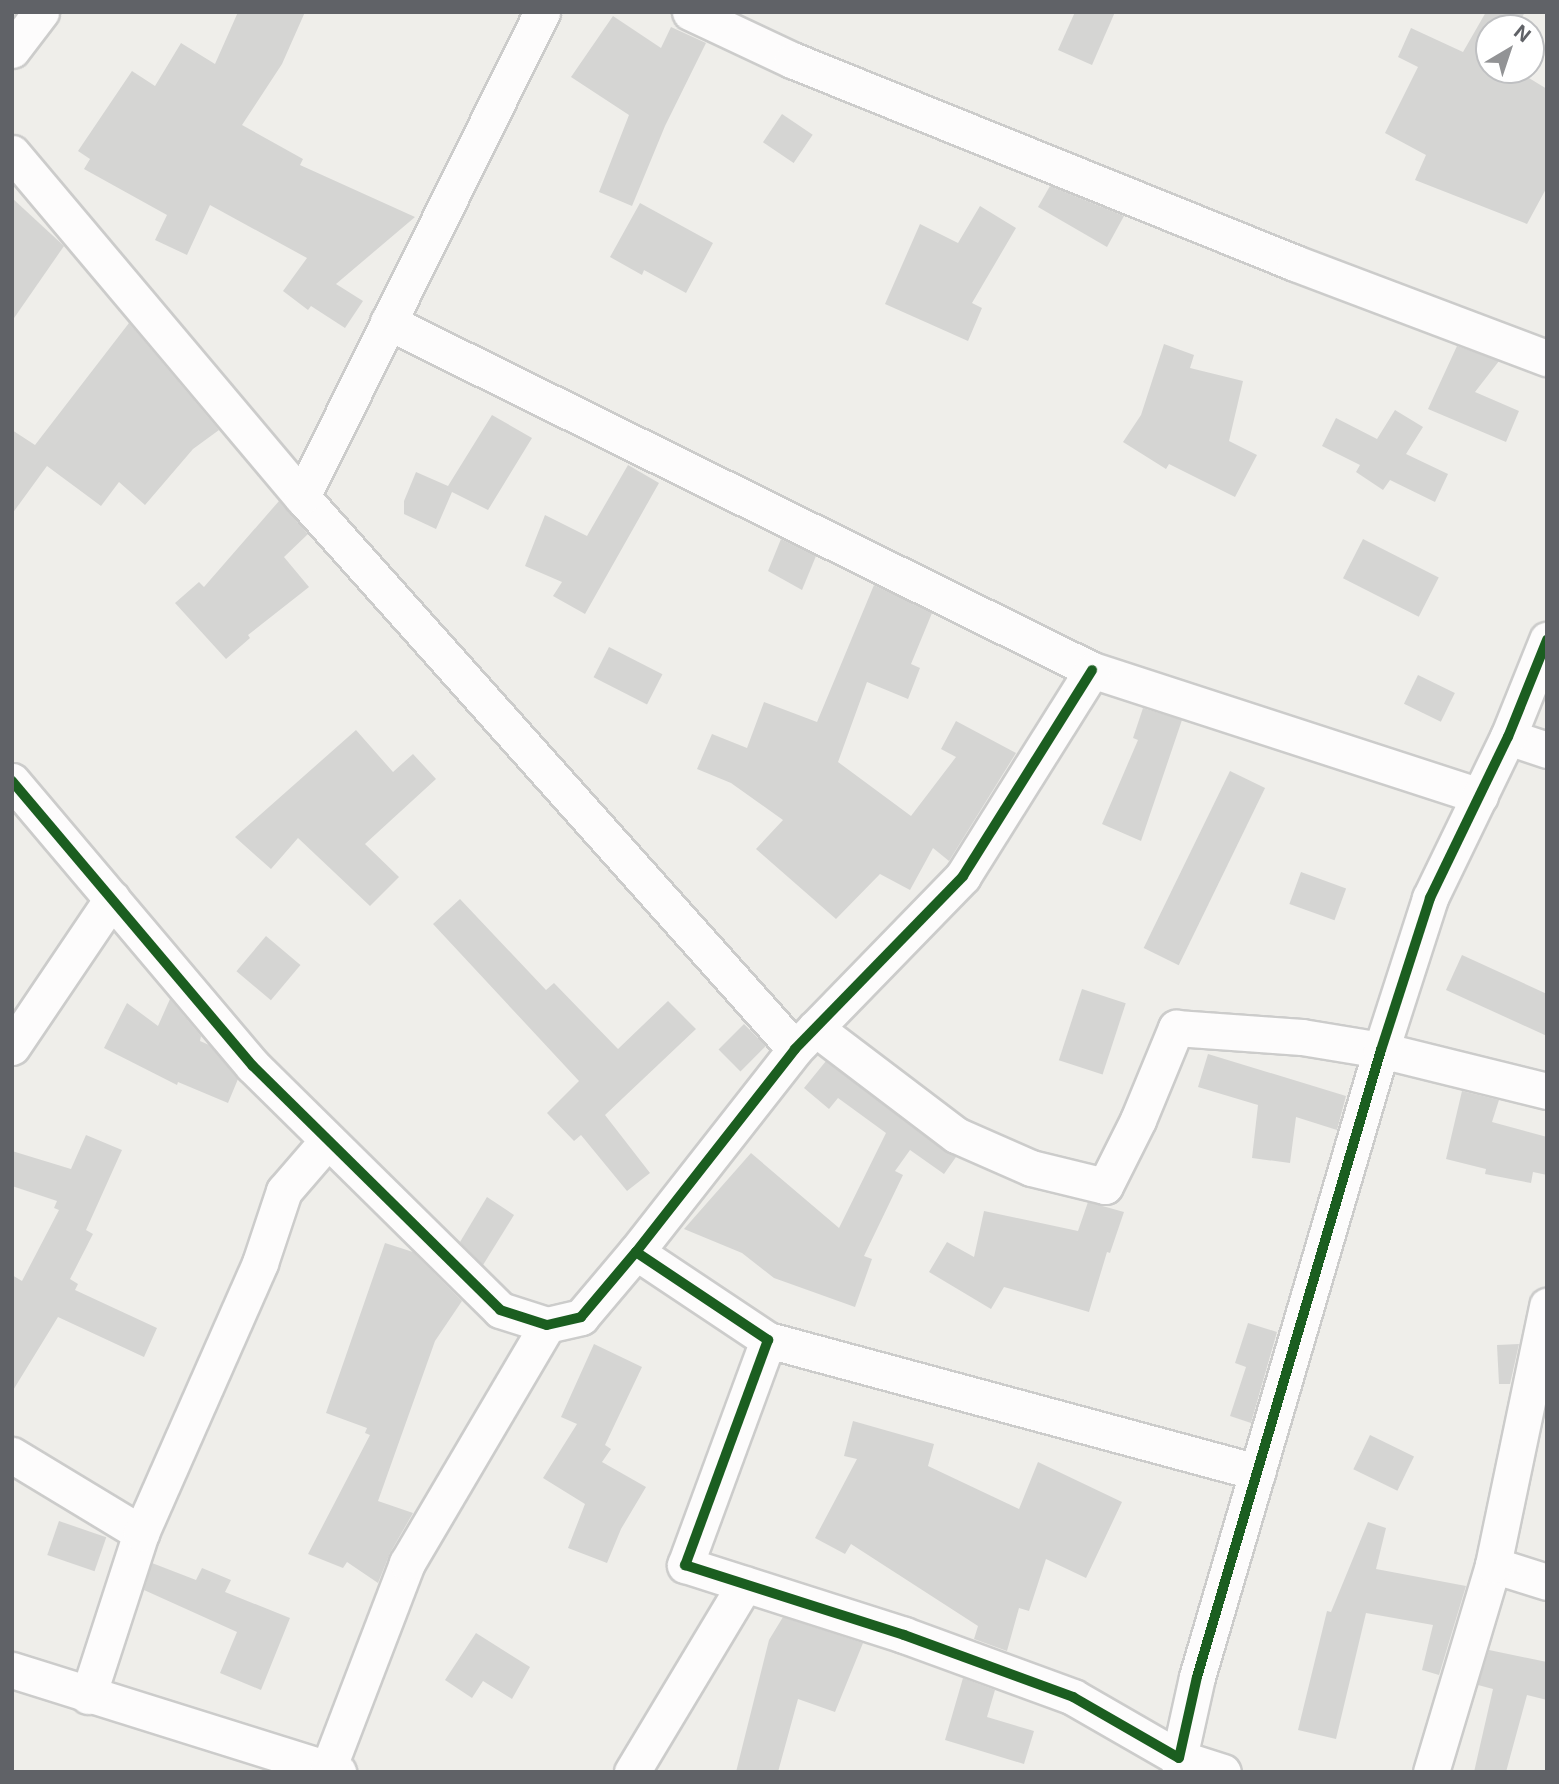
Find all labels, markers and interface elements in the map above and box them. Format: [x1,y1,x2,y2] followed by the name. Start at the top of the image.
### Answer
[1475,14,1545,84] north arrow
[1509,20,1535,47] text: N

